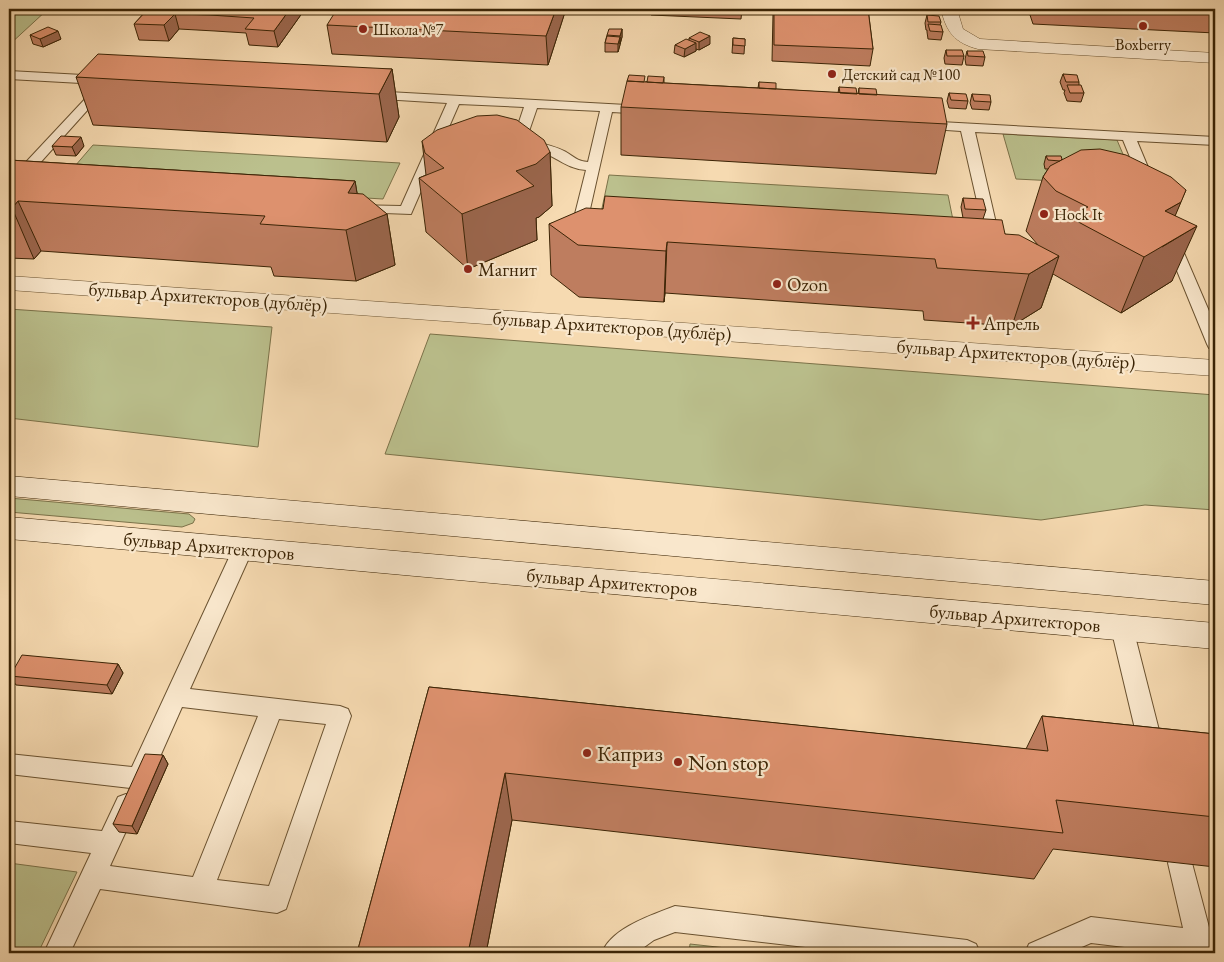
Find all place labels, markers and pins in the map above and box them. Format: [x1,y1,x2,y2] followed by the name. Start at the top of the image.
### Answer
[373,19,444,40] place label: Школа №7
[1137,20,1149,32] marker: Boxberry
[357,23,369,35] marker: Школа №7
[1115,34,1172,55] place label: Boxberry
[842,64,960,85] place label: Детский сад №100
[826,68,838,80] marker: Детский сад №100
[1054,204,1103,225] place label: Hock It
[1038,208,1050,220] marker: Hock It
[478,257,537,282] place label: Магнит
[462,263,474,275] marker: Магнит
[787,272,828,297] place label: Ozon
[771,278,783,290] marker: Ozon
[982,311,1040,336] place label: Апрель
[967,317,979,329] marker: Апрель
[597,739,663,768] place label: Каприз
[581,747,593,759] marker: Каприз
[688,748,769,777] place label: Non stop
[672,756,684,768] marker: Non stop

